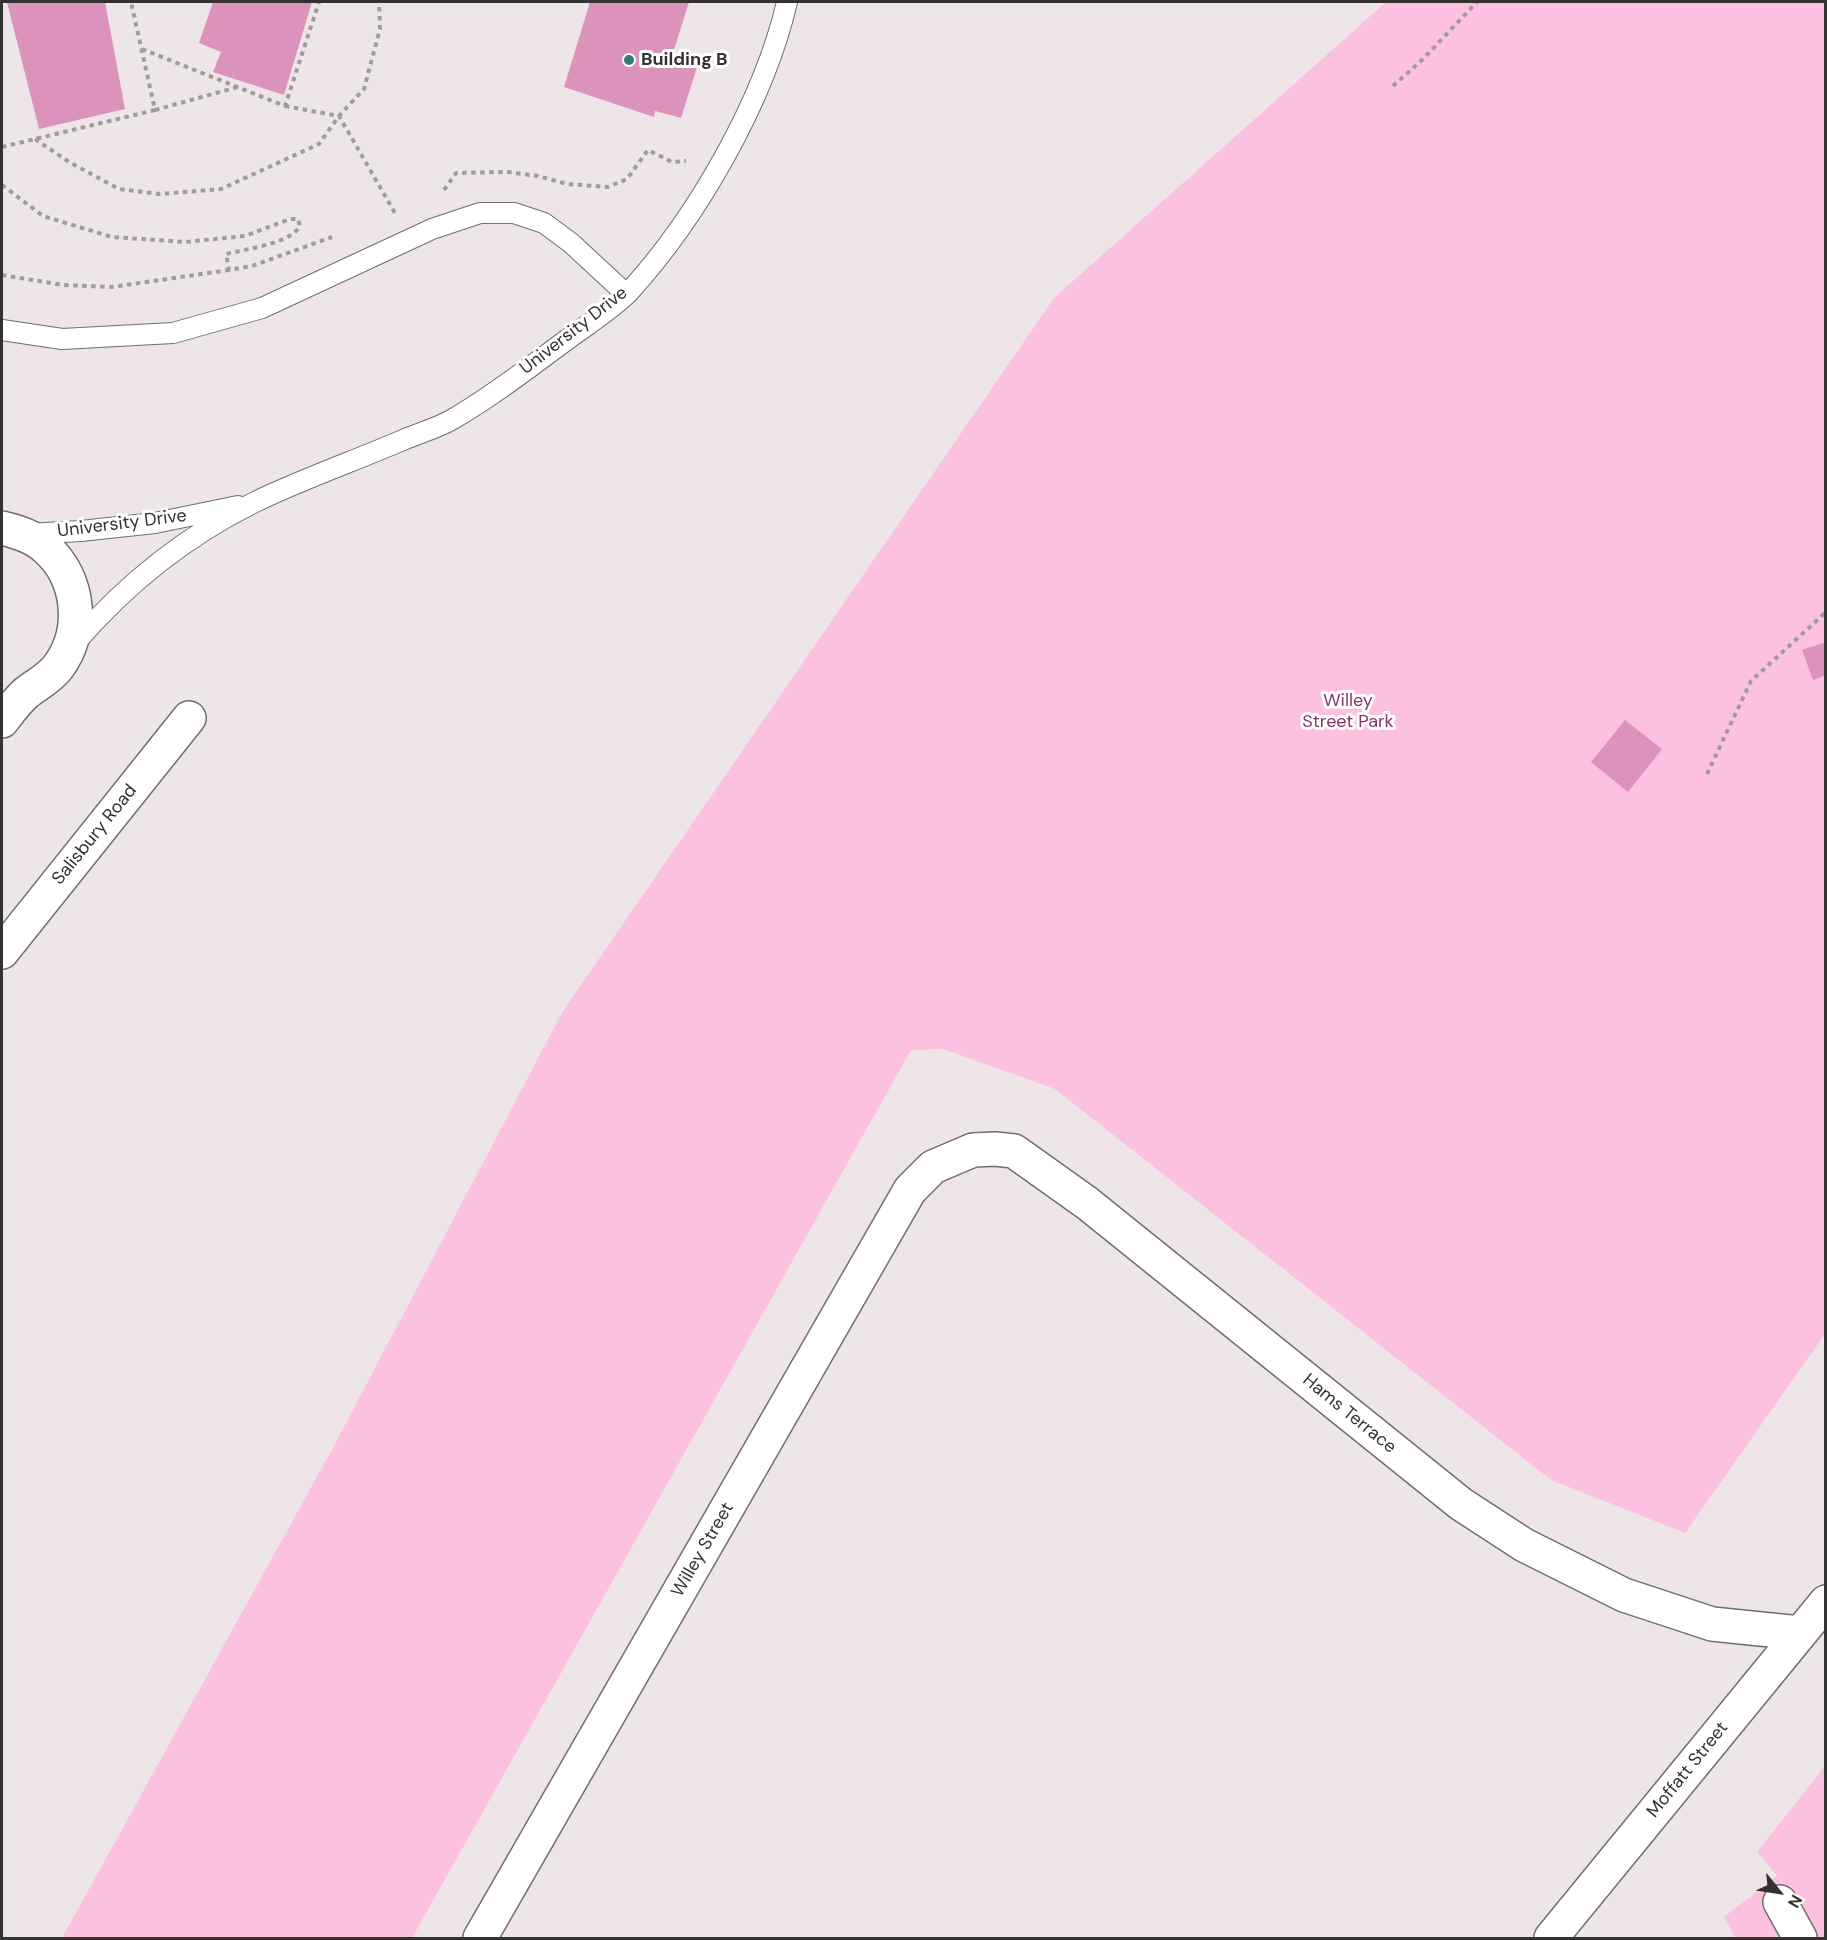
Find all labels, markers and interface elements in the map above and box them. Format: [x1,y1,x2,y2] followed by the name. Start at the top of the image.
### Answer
[641,49,728,71] place label: Building B
[622,53,636,67] marker: Building B
[516,282,632,380] street label: University Drive
[56,505,188,543] street label: University Drive
[1302,690,1394,732] park label: Willey Street Park
[48,781,142,889] street label: Salisbury Road
[1298,1370,1400,1458] street label: Hams Terrace
[667,1499,739,1601] street label: Willey Street
[1643,1718,1733,1822] street label: Moffatt Street
[1749,1862,1809,1922] north arrow
[1783,1891,1807,1912] text: N

